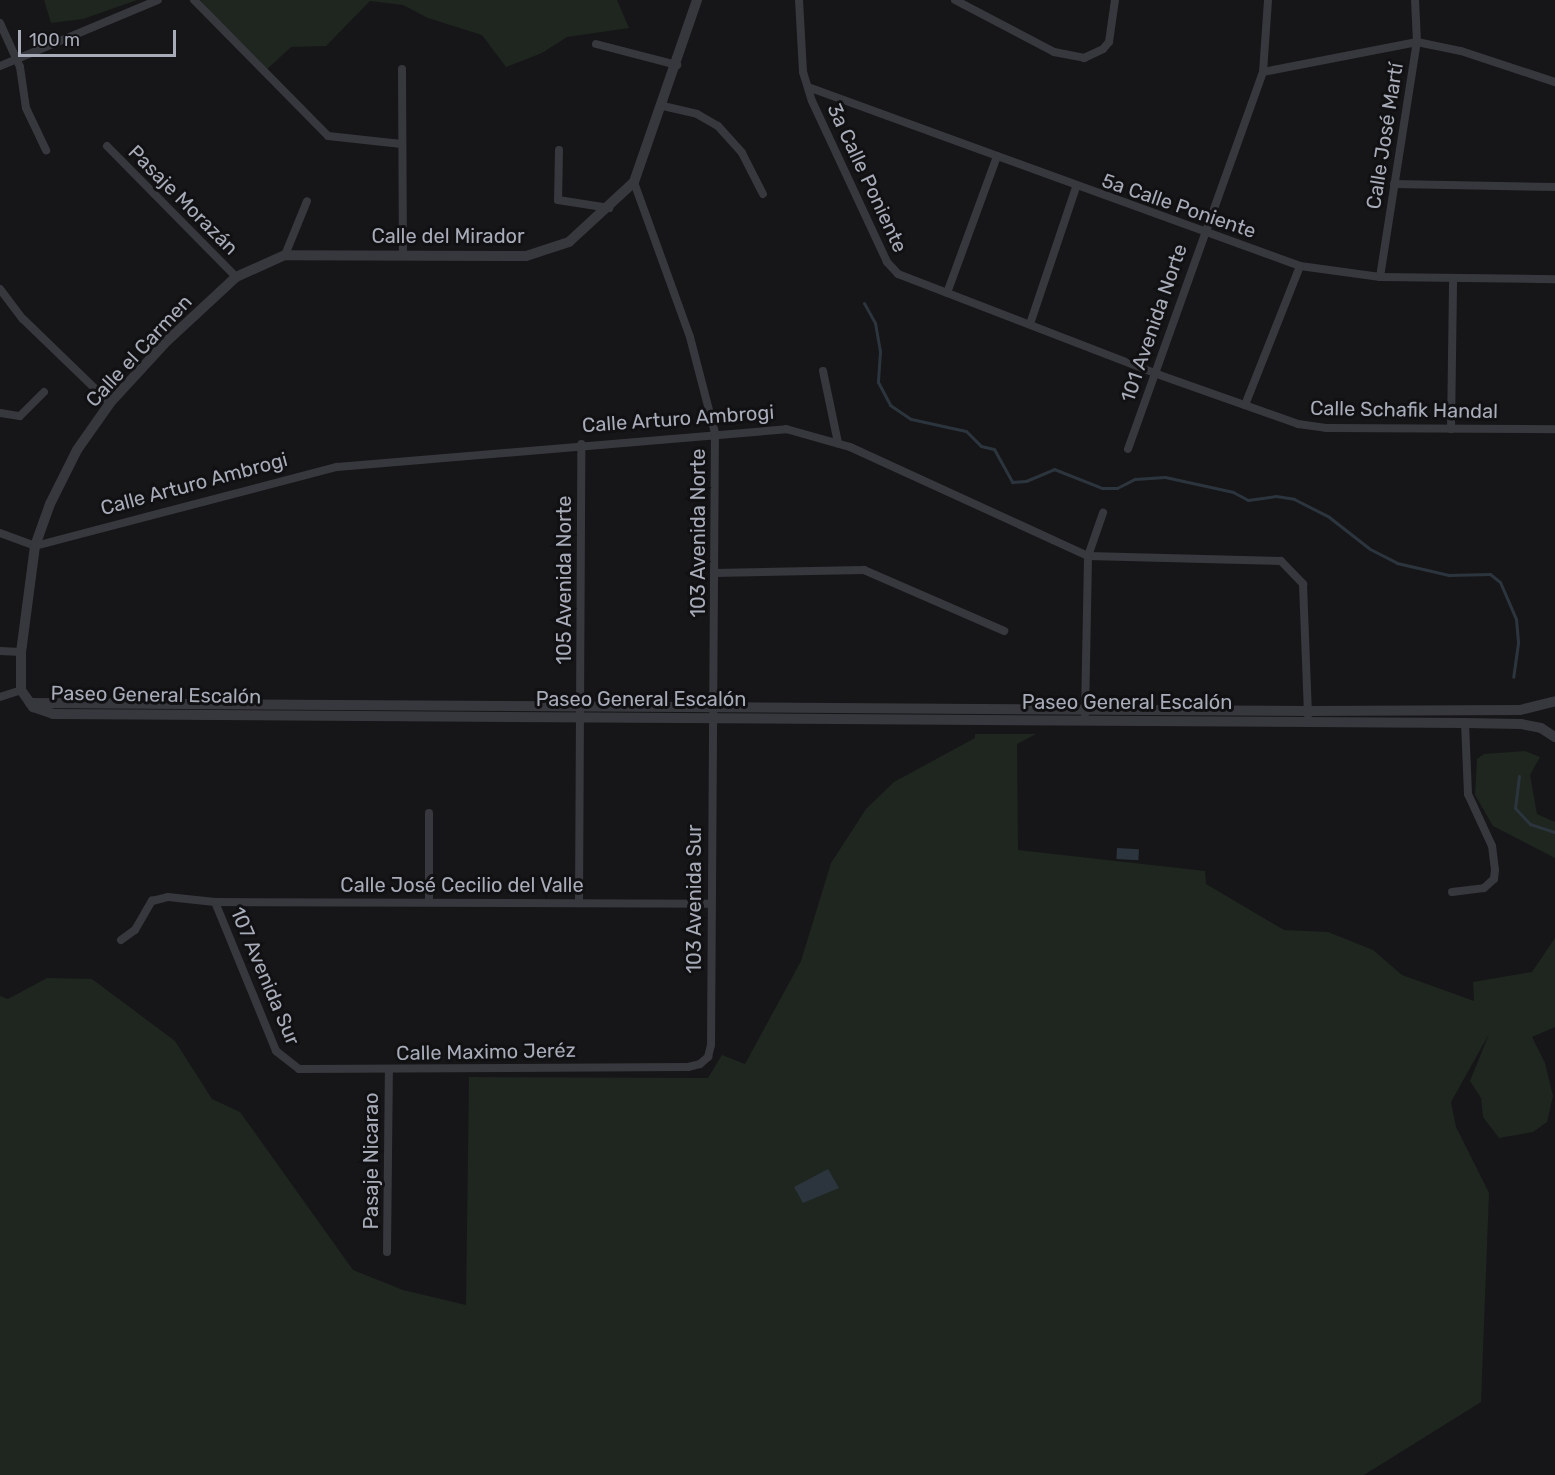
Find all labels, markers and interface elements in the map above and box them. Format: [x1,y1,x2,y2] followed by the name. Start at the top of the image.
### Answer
[21,18,178,56] scale bar
[29,29,80,51] text: 100 m
[1362,61,1408,211] street label: Calle José Martí
[822,100,912,256] street label: 3a Calle Poniente
[123,140,243,260] street label: Pasaje Morazán
[1099,168,1259,244] street label: 5a Calle Poniente
[371,224,525,248] street label: Calle del Mirador
[1116,241,1192,405] street label: 101 Avenida Norte
[81,290,197,412] street label: Calle el Carmen
[1310,396,1498,424] street label: Calle Schafik Handal
[581,400,775,438] street label: Calle Arturo Ambrogi
[97,447,291,521] street label: Calle Arturo Ambrogi
[686,448,710,618] street label: 103 Avenida Norte
[552,495,576,665] street label: 105 Avenida Norte
[50,681,262,709] street label: Paseo General Escalón
[536,687,746,711] street label: Paseo General Escalón
[1022,690,1232,714] street label: Paseo General Escalón
[682,824,706,974] street label: 103 Avenida Sur
[340,873,584,897] street label: Calle José Cecilio del Valle
[225,903,305,1049] street label: 107 Avenida Sur
[396,1038,576,1066] street label: Calle Maximo Jeréz
[359,1092,383,1230] street label: Pasaje Nicarao

